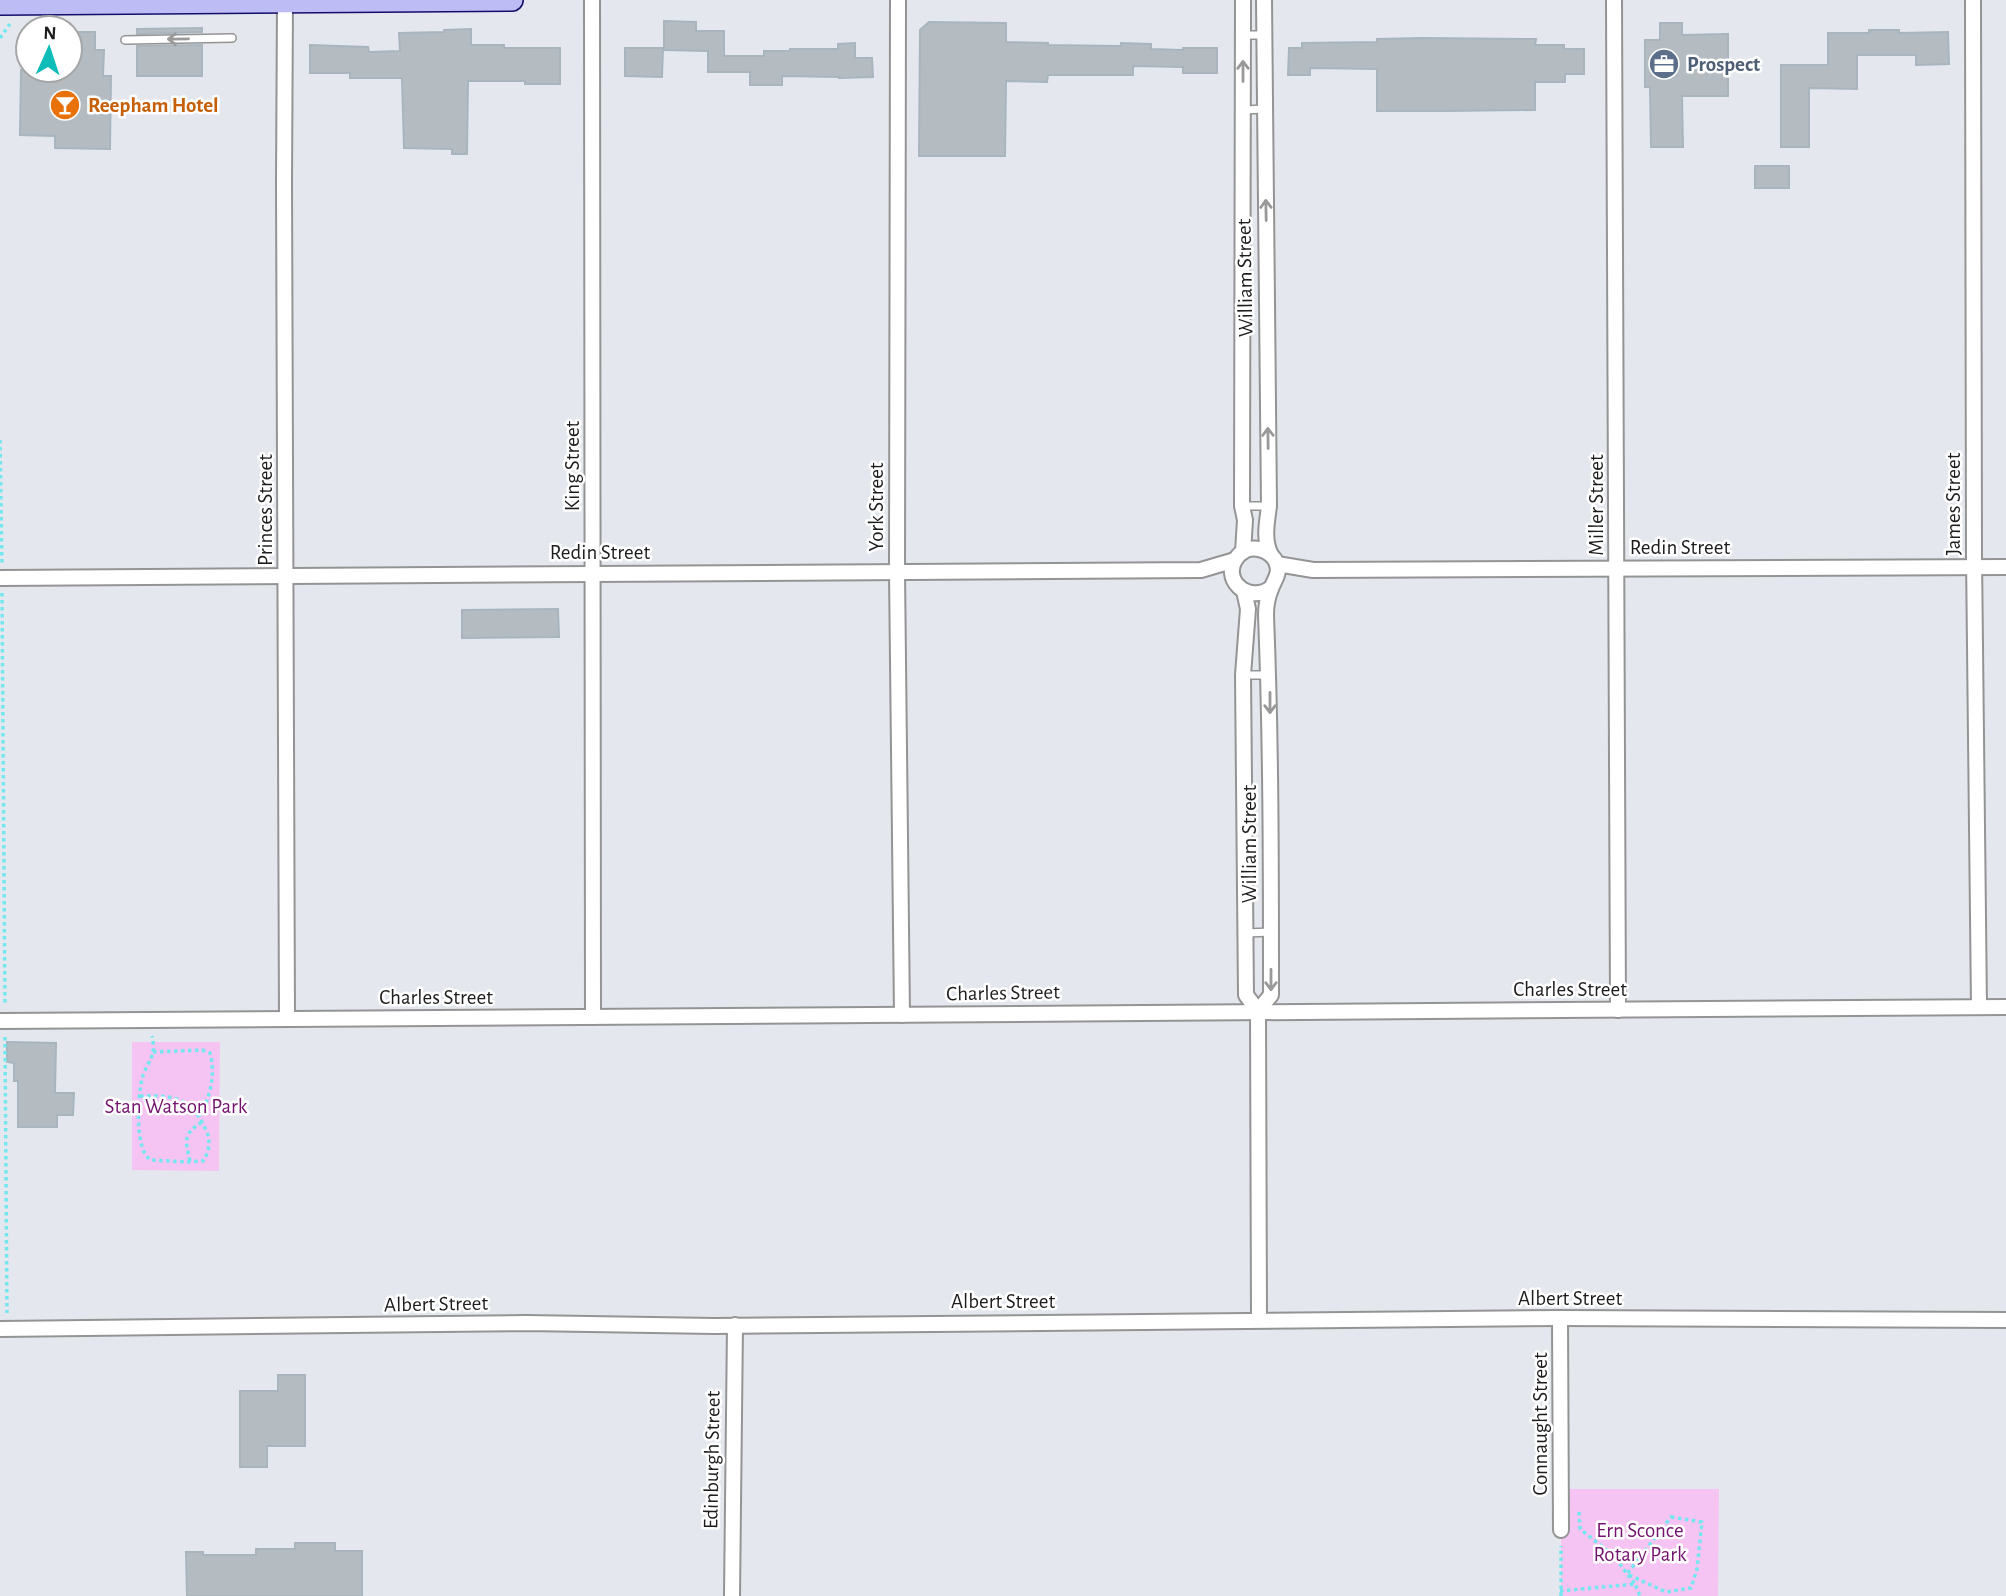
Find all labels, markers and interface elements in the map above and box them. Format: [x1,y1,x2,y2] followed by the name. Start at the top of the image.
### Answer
[14,14,84,84] north arrow
[43,24,57,43] text: N
[167,33,190,46] one-way arrow
[1647,47,1681,81] office icon: Prospect
[1687,54,1760,75] place label: Prospect
[1236,59,1250,82] one-way arrow
[48,88,82,122] bar icon: Reepham Hotel
[88,95,219,116] place label: Reepham Hotel
[1259,199,1273,222] one-way arrow
[1233,218,1257,337] street label: William Street
[562,420,583,511] street label: King Street
[1261,427,1275,450] one-way arrow
[1943,452,1964,555] street label: James Street
[255,454,276,566] street label: Princes Street
[1586,454,1607,556] street label: Miller Street
[866,462,887,552] street label: York Street
[1630,537,1730,558] street label: Redin Street
[550,542,650,563] street label: Redin Street
[1263,692,1277,715] one-way arrow
[1239,784,1260,903] street label: William Street
[1264,968,1278,991] one-way arrow
[1513,979,1627,1000] street label: Charles Street
[946,982,1060,1004] street label: Charles Street
[379,987,493,1008] street label: Charles Street
[105,1096,248,1117] park label: Stan Watson Park
[1518,1288,1622,1309] street label: Albert Street
[951,1291,1055,1312] street label: Albert Street
[384,1293,489,1315] street label: Albert Street
[1530,1352,1551,1496] street label: Connaught Street
[700,1390,724,1529] street label: Edinburgh Street
[1593,1520,1687,1565] park label: Ern Sconce Rotary Park

